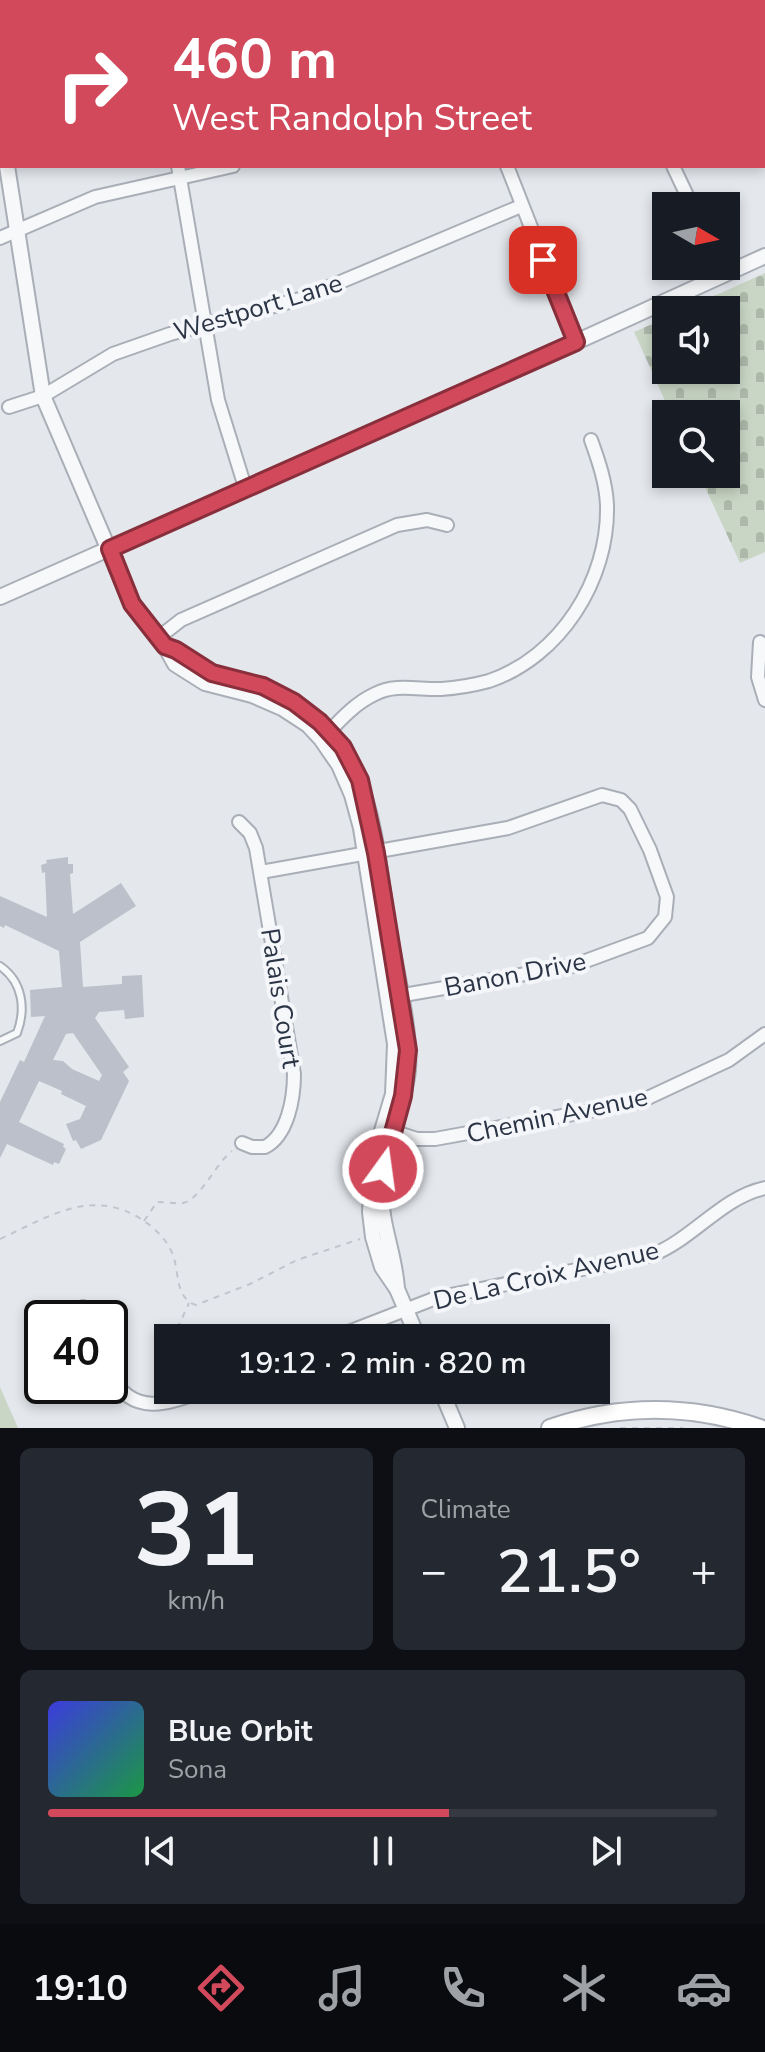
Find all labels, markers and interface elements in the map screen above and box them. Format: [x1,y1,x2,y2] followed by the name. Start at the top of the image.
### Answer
[172,21,337,98] text: 460 m
[40,32,144,136] icon: right
[172,94,532,143] text: West Randolph Street
[652,192,740,280] north arrow
[652,192,740,488] map controls
[509,226,577,294] pin
[521,238,565,282] icon: arrive
[170,265,347,350] street label: Westport Lane
[652,296,740,384] button: sound
[652,400,740,488] button: search
[252,926,309,1071] street label: Palais Court
[441,944,589,1005] street label: Banon Drive
[463,1079,651,1152] street label: Chemin Avenue
[341,1127,425,1211] position arrow
[430,1233,662,1318] street label: De La Croix Avenue
[24,1300,128,1404] speed limit sign: 40
[237,1343,527,1384] text: 19:12 · 2 min · 820 m
[134,1460,259,1602] text: 31
[421,1492,511,1527] text: Climate
[496,1531,641,1613] text: 21.5°
[421,1542,447,1602] text: −
[691,1542,717,1602] text: +
[168,1583,225,1618] text: km/h
[168,1711,312,1752] text: Blue Orbit
[168,1752,227,1787] text: Sona
[138,1829,182,1873] icon: previous
[361,1829,405,1873] icon: pause
[584,1829,628,1873] icon: next
[193,1960,249,2016] icon: directions
[314,1960,370,2016] icon: music
[435,1960,491,2016] icon: phone
[556,1960,612,2016] icon: climate
[676,1960,732,2016] icon: car
[32,1964,128,2013] text: 19:10

